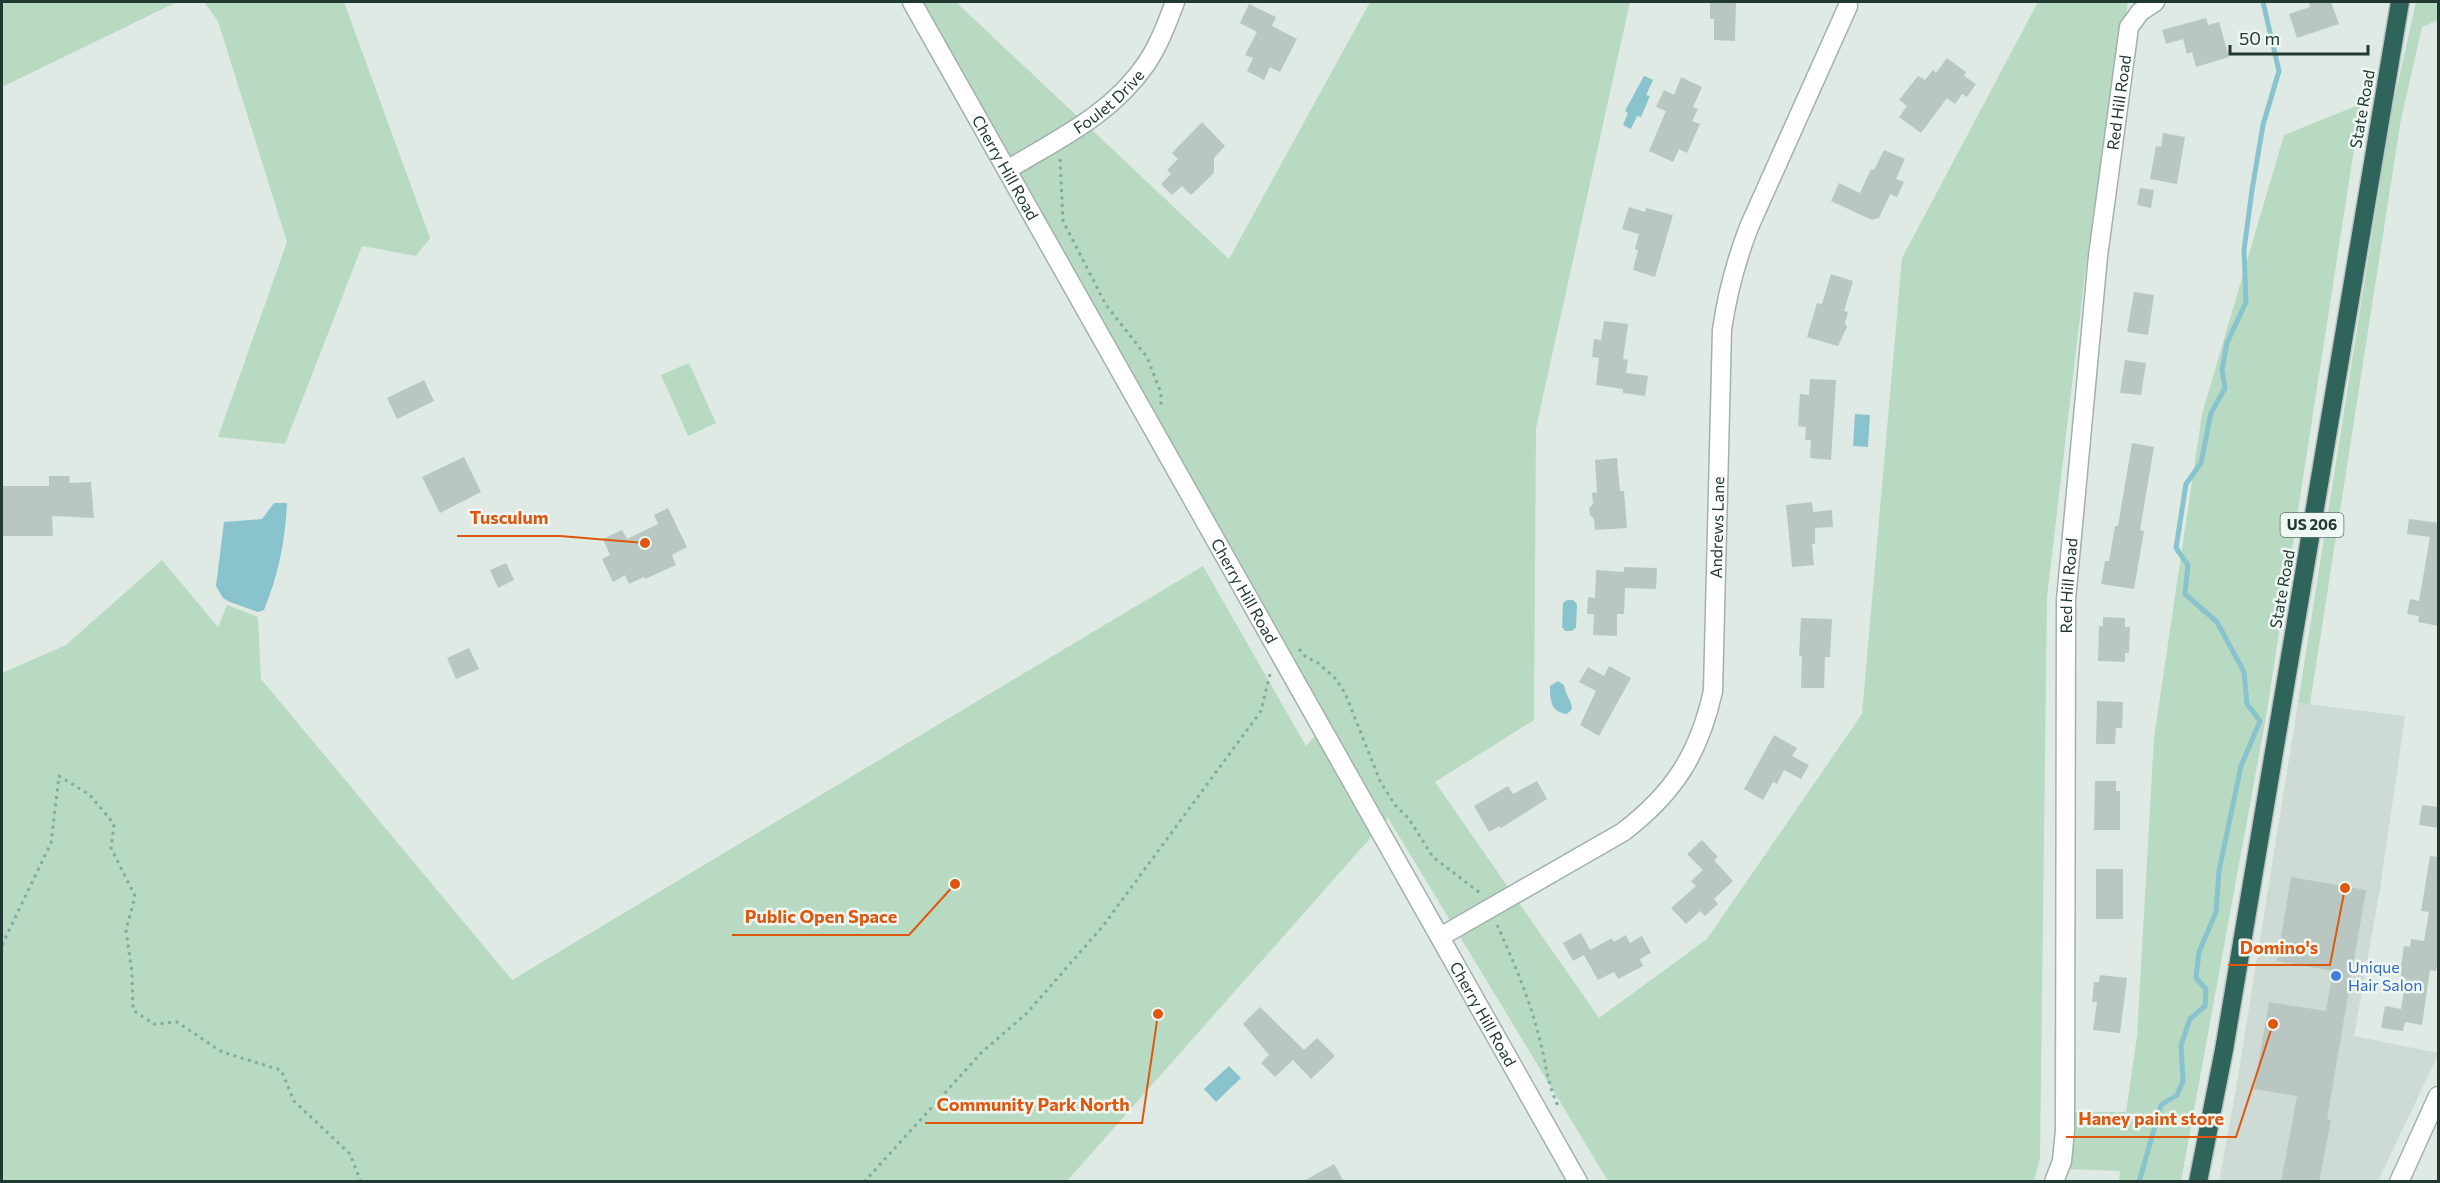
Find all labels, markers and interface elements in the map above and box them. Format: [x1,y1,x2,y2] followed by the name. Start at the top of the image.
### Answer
[2230,18,2368,56] scale bar
[2239,27,2280,49] text: 50 m
[2102,54,2134,151] street label: Red Hill Road
[1069,65,1148,137] street label: Foulet Drive
[2345,68,2378,150] street label: State Road
[969,111,1043,223] street label: Cherry Hill Road
[1706,476,1727,579] street label: Andrews Lane
[457,500,560,536] callout: Tusculum
[469,506,549,528] text: Tusculum
[2280,513,2344,537] road number: US 206
[1208,535,1282,646] street label: Cherry Hill Road
[2056,537,2081,634] street label: Red Hill Road
[2265,548,2298,630] street label: State Road
[732,899,909,935] callout: Public Open Space
[745,905,897,927] text: Public Open Space
[2228,929,2330,965] callout: Domino's
[2240,936,2318,958] text: Domino's
[2348,957,2422,994] place label: Unique Hair Salon
[1446,958,1521,1070] street label: Cherry Hill Road
[2329,969,2343,983] marker: Unique Hair Salon
[925,1087,1142,1123] callout: Community Park North
[936,1093,1130,1115] text: Community Park North
[2066,1101,2236,1137] callout: Haney paint store
[2078,1107,2224,1129] text: Haney paint store

